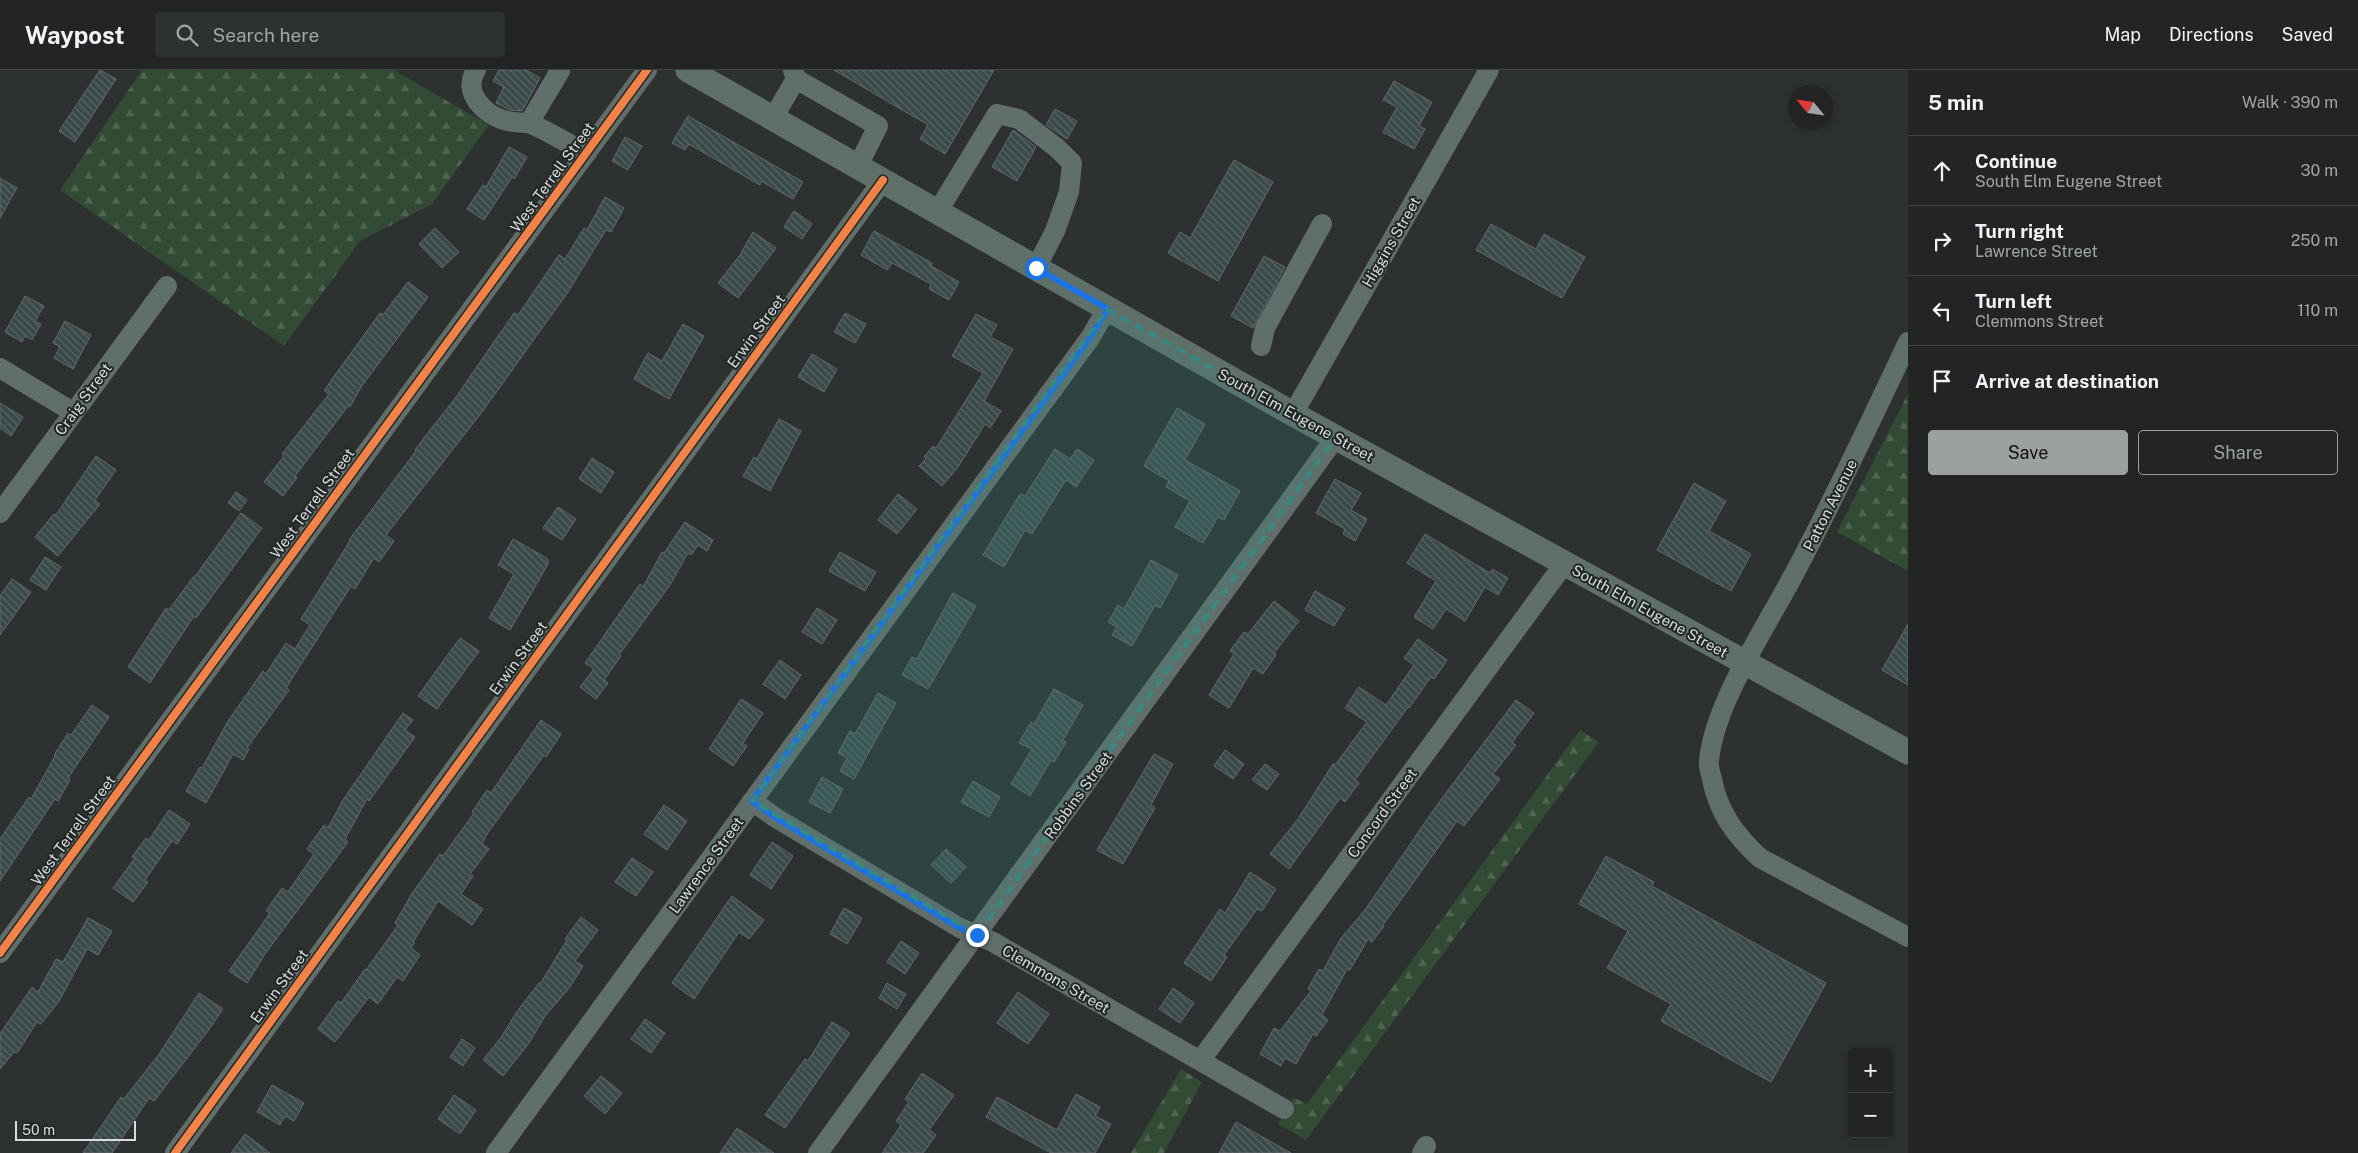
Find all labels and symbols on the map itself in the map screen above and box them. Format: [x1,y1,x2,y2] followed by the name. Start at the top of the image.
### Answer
[1788,85,1833,130] north arrow
[506,119,598,235] street label: West Terrell Street
[1358,194,1424,290] street label: Higgins Street
[1025,257,1048,280] route start
[724,291,788,371] street label: Erwin Street
[51,360,115,438] street label: Craig Street
[1215,365,1377,465] street label: South Elm Eugene Street
[266,445,358,561] street label: West Terrell Street
[1800,456,1860,554] street label: Patton Avenue
[1569,561,1731,661] street label: South Elm Eugene Street
[486,618,550,698] street label: Erwin Street
[1041,748,1115,842] street label: Robbins Street
[1344,765,1420,861] street label: Concord Street
[27,772,119,888] street label: West Terrell Street
[665,813,747,917] street label: Lawrence Street
[966,924,989,947] route end
[999,941,1113,1017] street label: Clemmons Street
[247,946,311,1026] street label: Erwin Street
[15,1118,136,1141] scale bar

